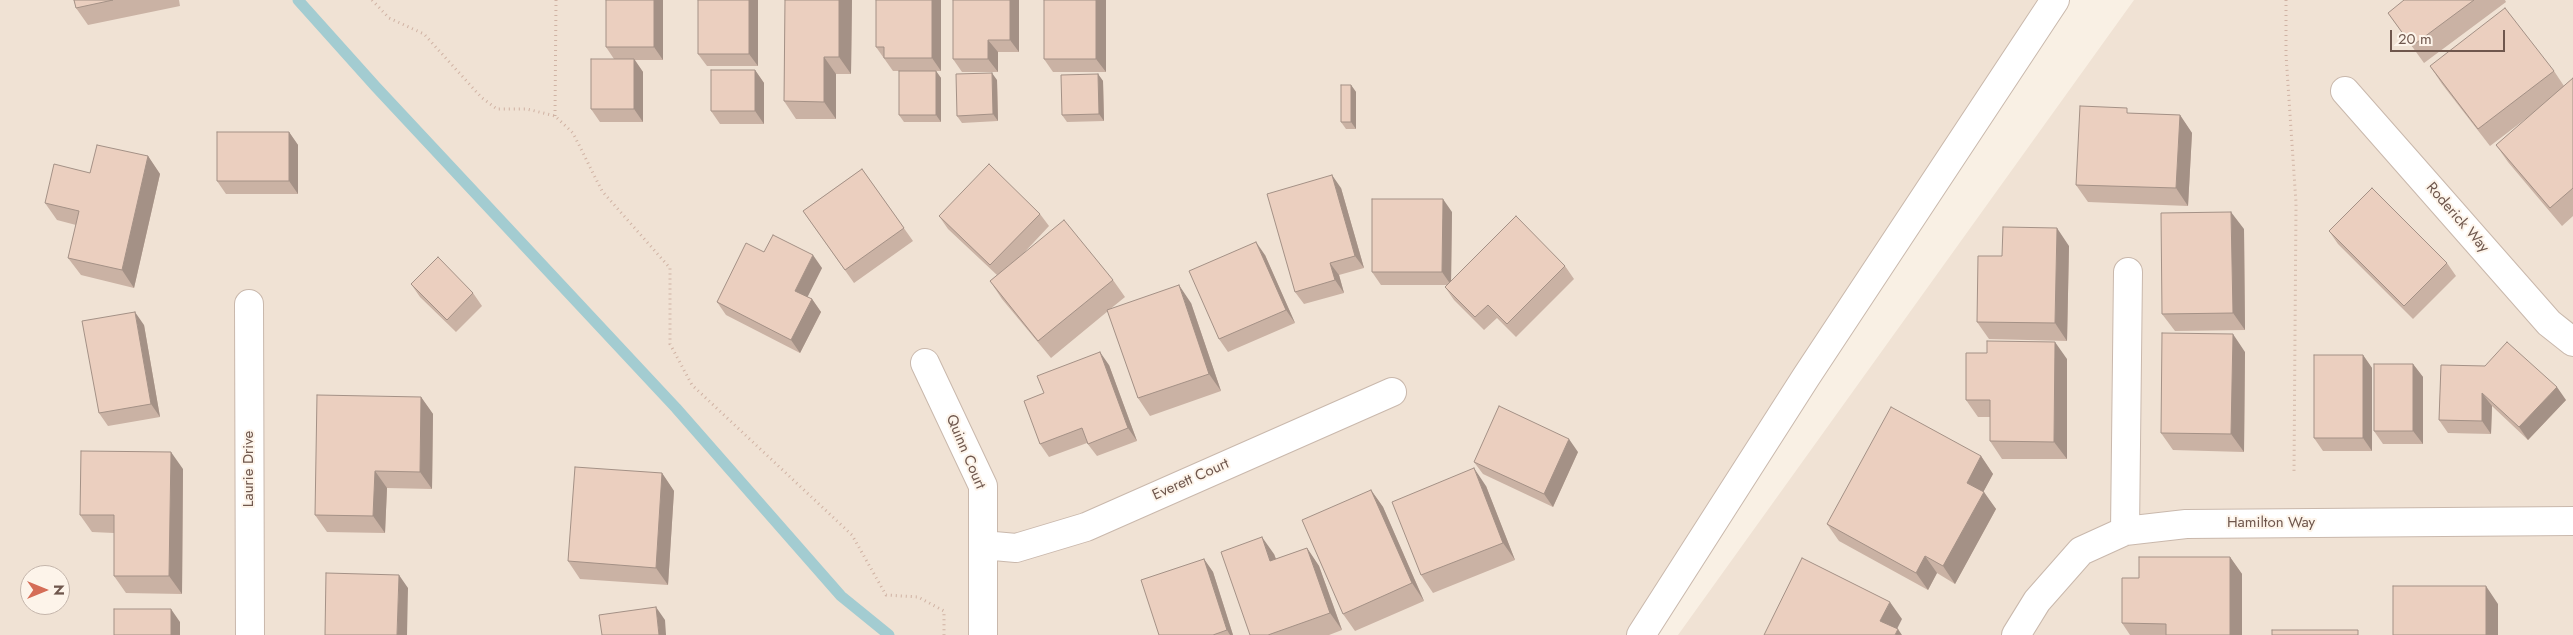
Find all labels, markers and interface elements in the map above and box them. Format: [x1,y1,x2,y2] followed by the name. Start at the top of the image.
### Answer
[2393,20,2508,52] scale bar
[2398,28,2432,50] text: 20 m
[2422,179,2492,257] street label: Roderick Way
[941,412,989,492] street label: Quinn Court
[240,431,258,507] street label: Laurie Drive
[1150,455,1232,505] street label: Everett Court
[2227,514,2315,532] street label: Hamilton Way
[20,565,70,615] north arrow
[49,584,69,596] text: N

